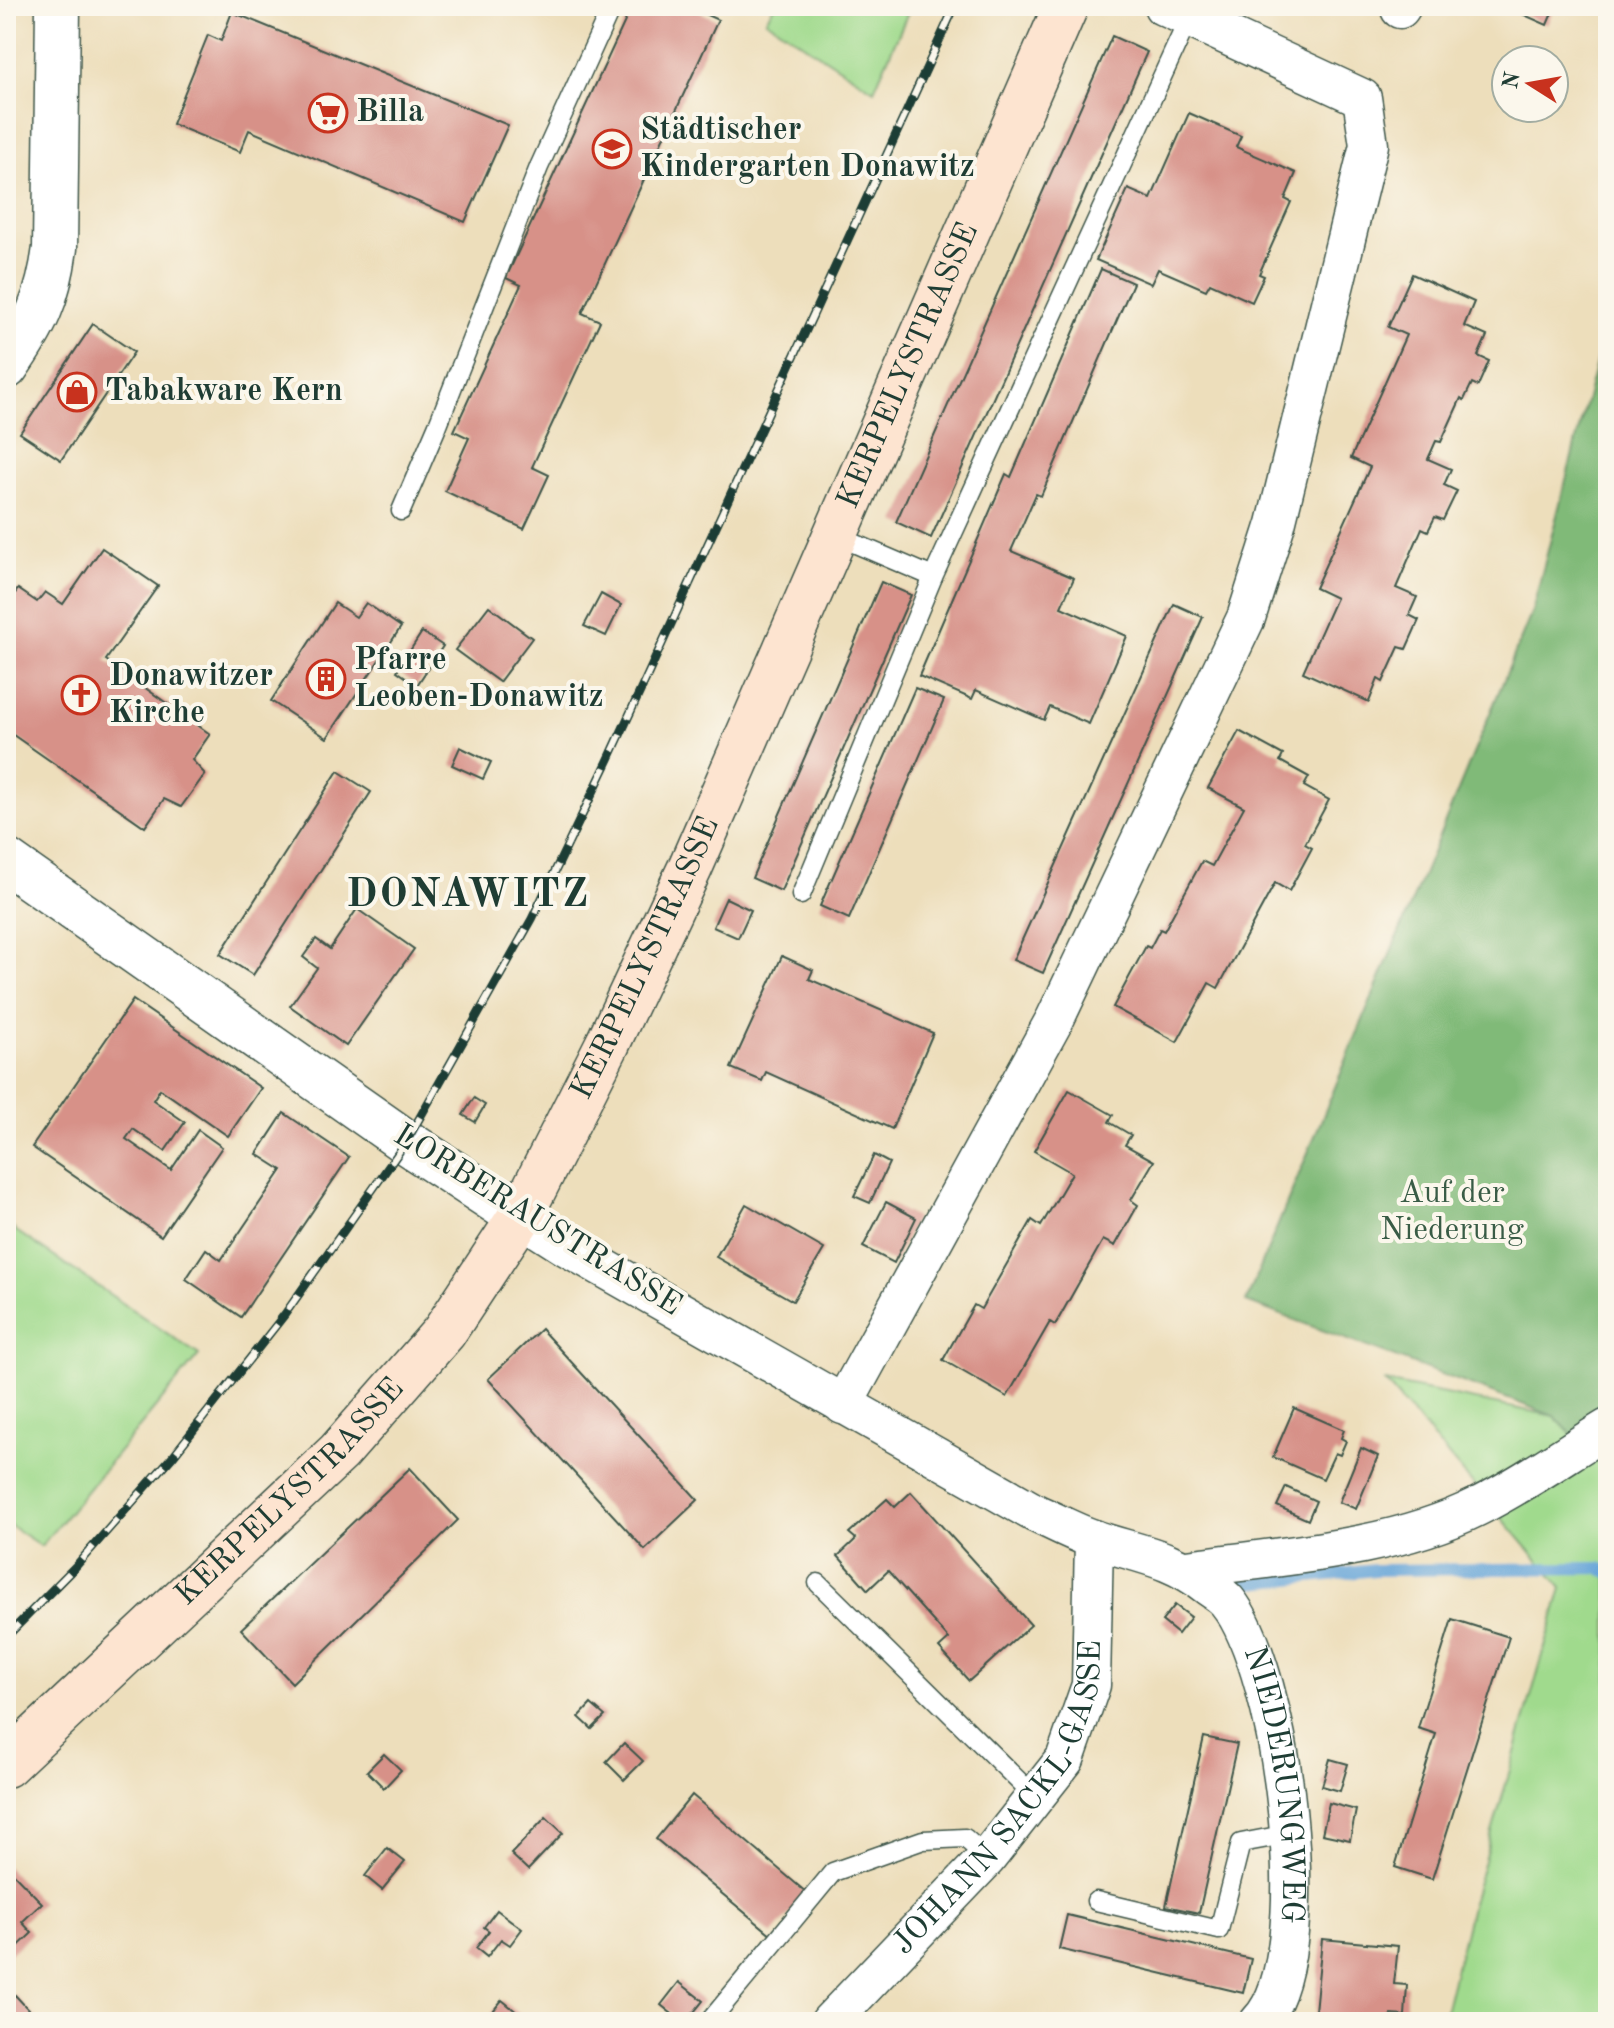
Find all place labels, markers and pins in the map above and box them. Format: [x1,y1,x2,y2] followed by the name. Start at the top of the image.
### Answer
[307,92,349,134] supermarket icon: Billa
[356,97,424,129] place label: Billa
[640,115,975,184] place label: Städtischer Kindergarten Donawitz
[591,128,633,170] school or university icon: Städtischer Kindergarten Donawitz
[56,371,98,413] shop icon: Tabakware Kern
[105,376,343,408] place label: Tabakware Kern
[354,645,604,714] place label: Pfarre Leoben-Donawitz
[305,658,347,700] building icon: Pfarre Leoben-Donawitz
[109,661,273,730] place label: Donawitzer Kirche
[60,674,102,716] church icon: Donawitzer Kirche

